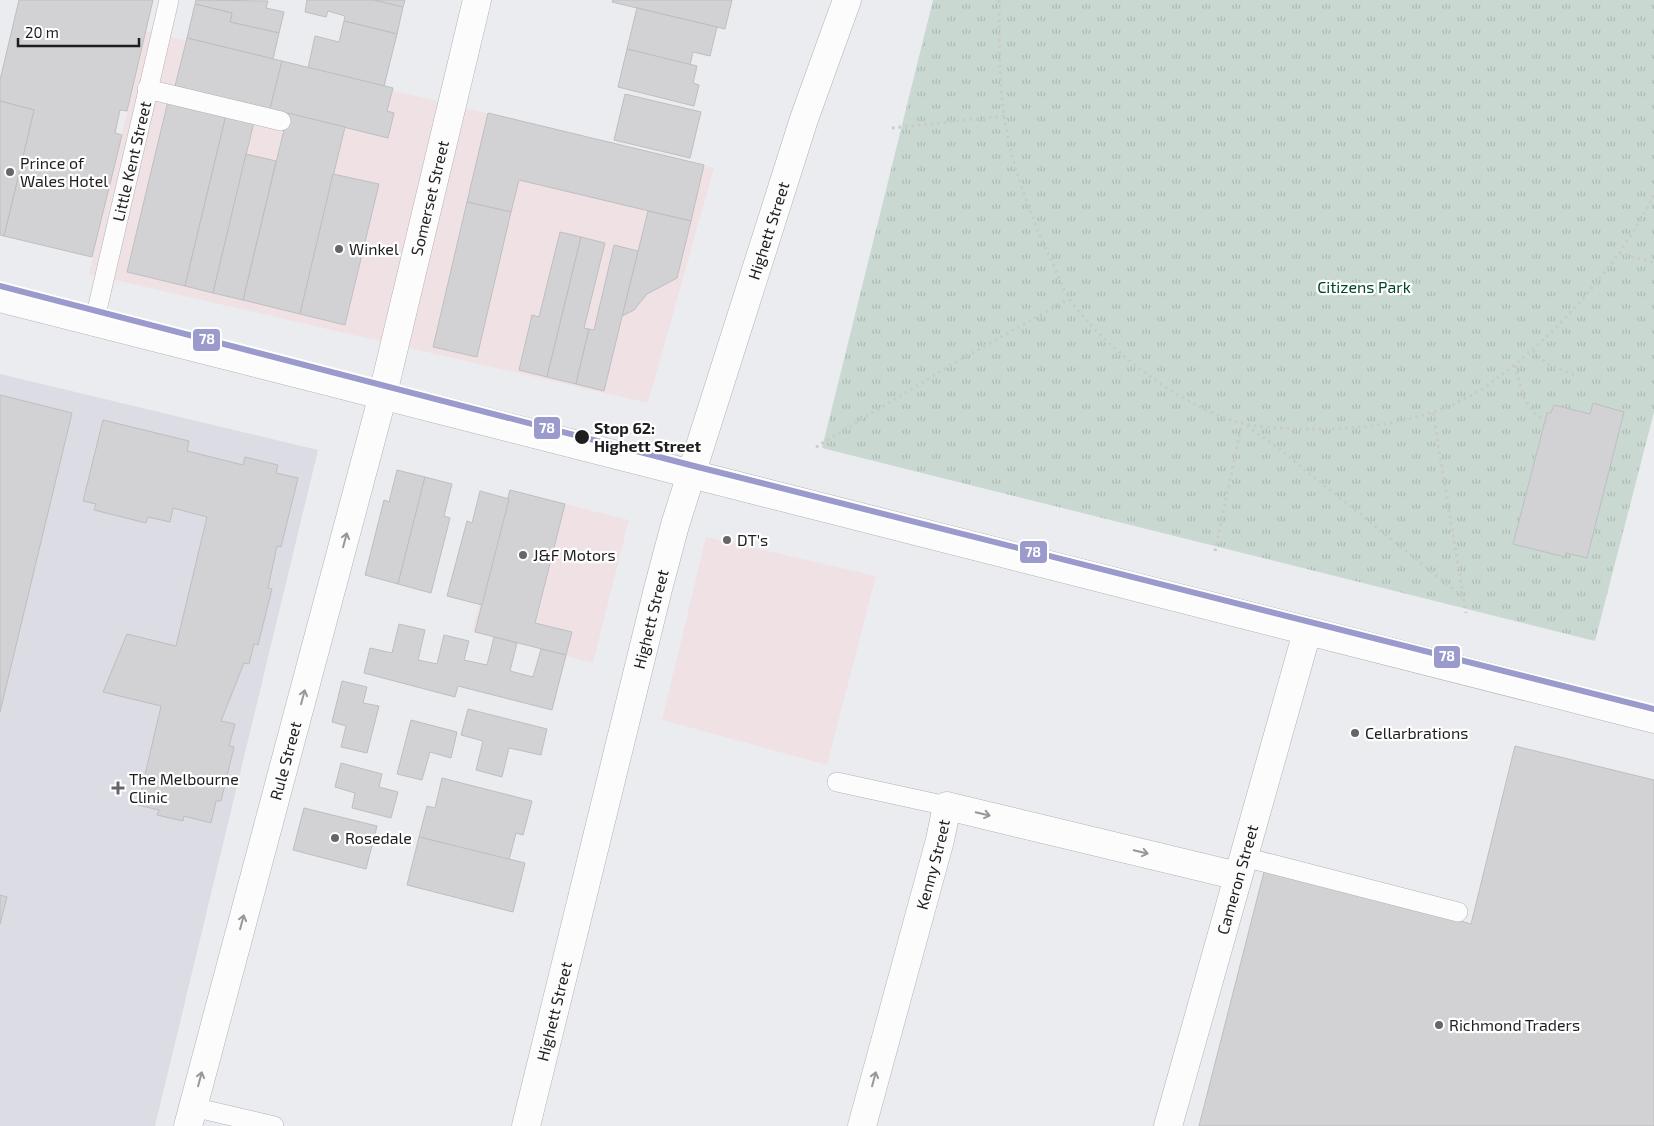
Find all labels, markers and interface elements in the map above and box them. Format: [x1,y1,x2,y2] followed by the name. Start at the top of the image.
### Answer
[18,15,139,47] scale bar
[25,23,59,41] text: 20 m
[108,99,154,223] street label: Little Kent Street
[406,138,452,258] street label: Somerset Street
[20,153,108,190] place label: Prince of Wales Hotel
[4,166,16,178] marker: Prince of Wales Hotel
[744,179,793,282] street label: Highett Street
[349,239,399,258] place label: Winkel
[333,243,345,255] marker: Winkel
[1317,277,1411,296] park label: Citizens Park
[192,328,221,352] line badge: 78
[199,330,215,347] text: 78
[533,416,561,440] line badge: 78
[594,418,702,455] place label: Stop 62: Highett Street
[539,419,555,436] text: 78
[573,428,591,446] marker: Stop 62: Highett Street
[737,530,768,549] place label: DT's
[340,533,350,549] one-way arrow
[721,534,733,546] marker: DT's
[1019,540,1048,564] line badge: 78
[1025,543,1041,560] text: 78
[533,545,616,564] place label: J&F Motors
[517,549,529,561] marker: J&F Motors
[629,567,672,671] street label: Highett Street
[1433,645,1461,669] line badge: 78
[1439,647,1455,664] text: 78
[298,690,308,706] one-way arrow
[265,719,304,802] street label: Rule Street
[1365,723,1468,742] place label: Cellarbrations
[1349,727,1361,739] marker: Cellarbrations
[129,769,239,806] place label: The Melbourne Clinic
[111,781,125,795] marker: The Melbourne Clinic
[974,810,990,819] one-way arrow
[911,818,953,912] street label: Kenny Street
[1212,822,1261,937] street label: Cameron Street
[345,828,412,847] place label: Rosedale
[329,832,341,844] marker: Rosedale
[1132,848,1148,857] one-way arrow
[238,914,248,930] one-way arrow
[532,960,575,1063] street label: Highett Street
[1449,1015,1580,1034] place label: Richmond Traders
[1433,1019,1445,1031] marker: Richmond Traders
[196,1071,206,1087] one-way arrow
[870,1071,880,1087] one-way arrow

